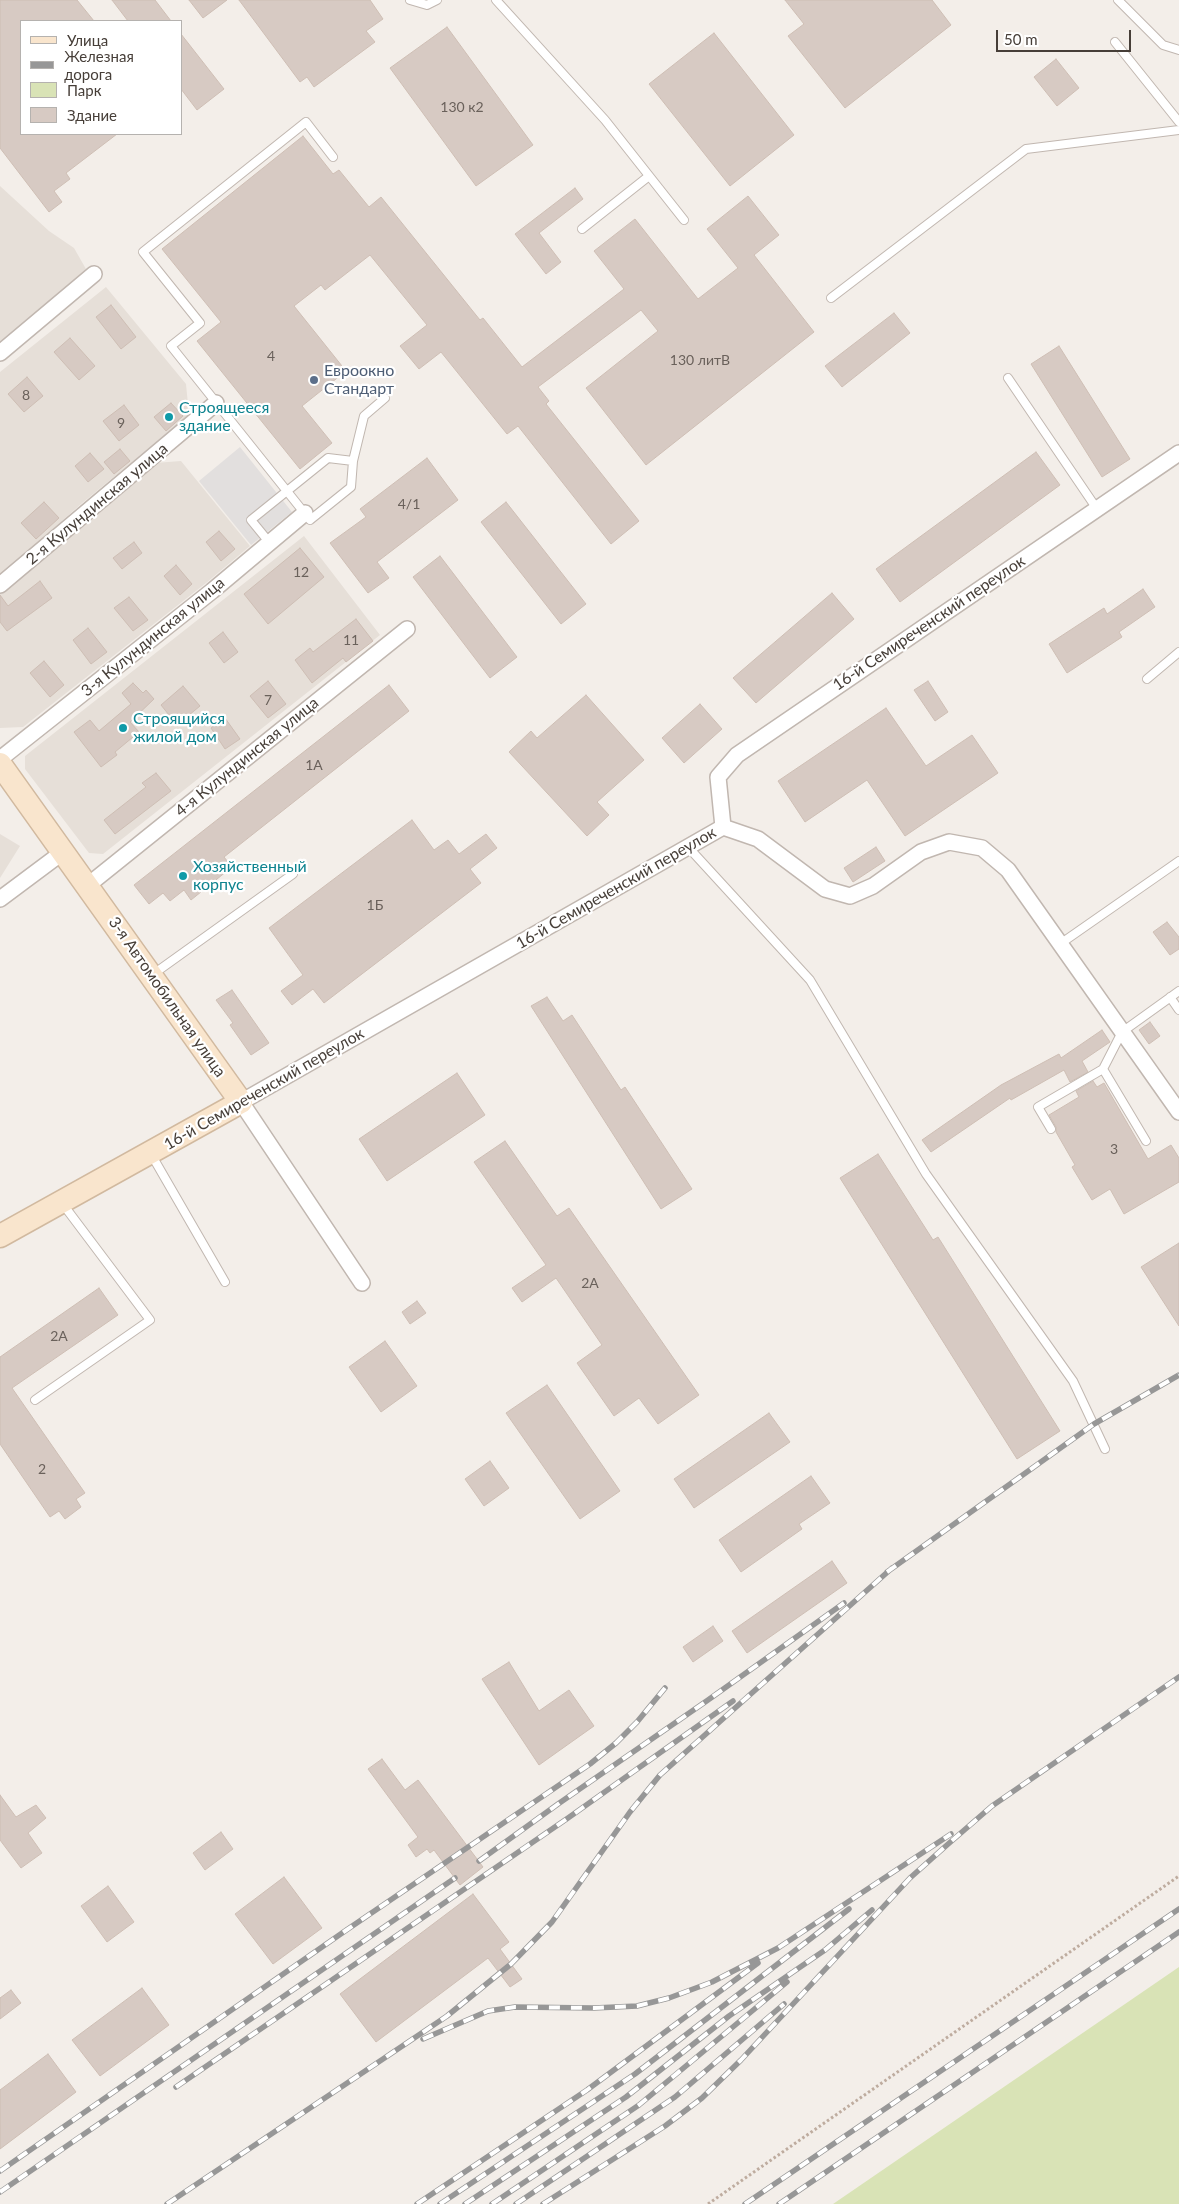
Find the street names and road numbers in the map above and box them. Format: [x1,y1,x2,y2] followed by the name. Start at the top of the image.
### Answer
[22,439,172,569] street label: 2-я Кулундинская улица
[829,551,1029,695] street label: 16-й Семиреченский переулок
[77,573,229,701] street label: 3-я Кулундинская улица
[171,693,323,821] street label: 4-я Кулундинская улица
[513,823,719,953] street label: 16-й Семиреченский переулок
[104,913,230,1081] street label: 3-я Автомобильная улица
[161,1024,367,1154] street label: 16-й Семиреченский переулок

